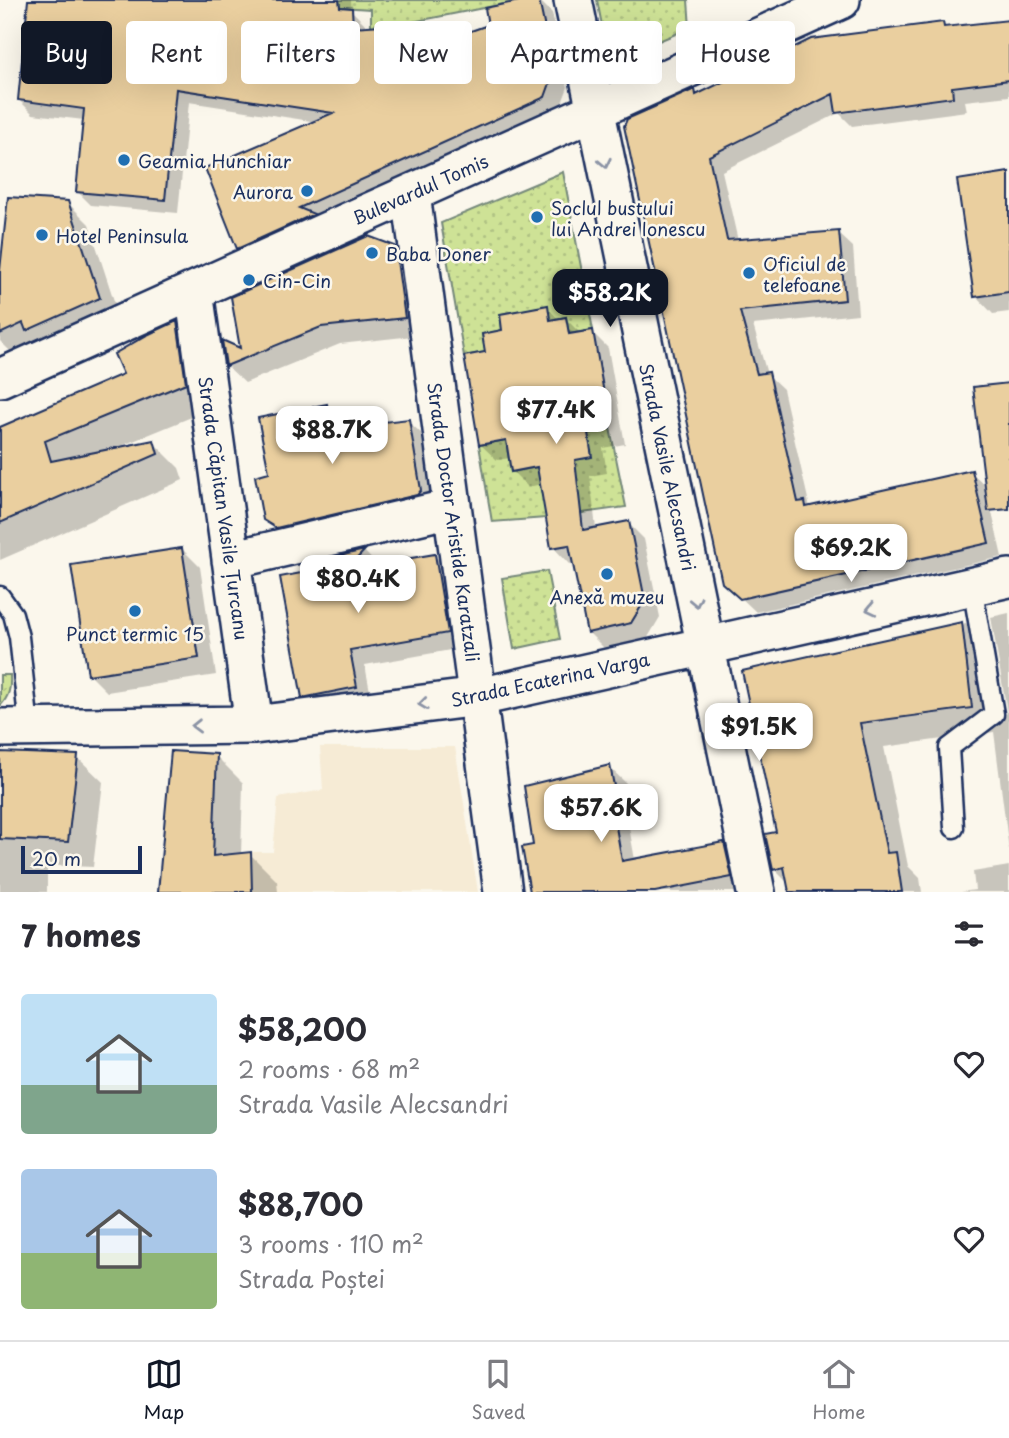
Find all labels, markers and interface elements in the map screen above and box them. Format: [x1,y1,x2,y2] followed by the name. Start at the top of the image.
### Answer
[21,21,112,84] chip: Buy
[126,21,227,84] chip: Rent
[241,21,360,84] chip: Filters
[374,21,472,84] chip: New
[486,21,662,84] chip: Apartment
[676,21,795,84] chip: House
[138,147,292,174] place label: Geamia Hunchiar
[348,147,492,231] street label: Bulevardul Tomis
[116,152,132,168] marker: Geamia Hunchiar
[597,157,612,169] one-way arrow
[233,178,293,205] place label: Aurora
[299,183,315,199] marker: Aurora
[551,194,705,242] place label: Soclul bustului lui Andrei Ionescu
[529,209,545,225] marker: Soclul bustului lui Andrei Ionescu
[56,222,189,249] place label: Hotel Peninsula
[34,227,50,243] marker: Hotel Peninsula
[386,240,492,267] place label: Baba Doner
[364,245,380,261] marker: Baba Doner
[763,250,846,298] place label: Oficiul de telefoane
[741,265,757,281] marker: Oficiul de telefoane
[263,267,331,294] place label: Cin-Cin
[553,270,667,329] pin: $58.2K
[241,272,257,288] marker: Cin-Cin
[568,274,652,309] text: $58.2K
[633,361,703,573] street label: Strada Vasile Alecsandri
[192,374,256,642] street label: Strada Căpitan Vasile Țurcanu
[421,380,487,664] street label: Strada Doctor Aristide Karatzali
[499,386,613,446] pin: $77.4K
[516,391,596,426] text: $77.4K
[275,406,389,466] pin: $88.7K
[292,411,372,446] text: $88.7K
[794,524,908,584] pin: $69.2K
[810,529,892,564] text: $69.2K
[301,556,415,615] pin: $80.4K
[316,560,400,595] text: $80.4K
[599,566,615,582] marker: Anexă muzeu
[549,583,665,610] place label: Anexă muzeu
[688,596,703,608] one-way arrow
[865,601,877,615] one-way arrow
[127,603,143,619] marker: Punct termic 15
[66,620,204,647] place label: Punct termic 15
[448,645,653,713] street label: Strada Ecaterina Varga
[417,697,428,712] one-way arrow
[702,704,816,763] pin: $91.5K
[721,708,797,743] text: $91.5K
[191,718,202,733] one-way arrow
[544,784,658,844] pin: $57.6K
[560,789,642,824] text: $57.6K
[21,843,142,875] scale bar
[32,844,81,872] text: 20 m
[21,912,141,957] text: 7 homes
[950,915,988,953] icon: filters
[238,1006,367,1051] text: $58,200
[77,1022,161,1106] icon: home
[950,1045,988,1083] icon: heart
[238,1051,420,1086] text: 2 rooms · 68 m²
[238,1086,509,1121] text: Strada Vasile Alecsandri
[238,1181,363,1226] text: $88,700
[77,1197,161,1281] icon: home
[950,1220,988,1258] icon: heart
[238,1226,424,1261] text: 3 rooms · 110 m²
[238,1261,385,1296] text: Strada Poștei
[144,1355,184,1425] tab: Map
[471,1355,525,1425] tab: Saved
[813,1355,865,1425] tab: Home

